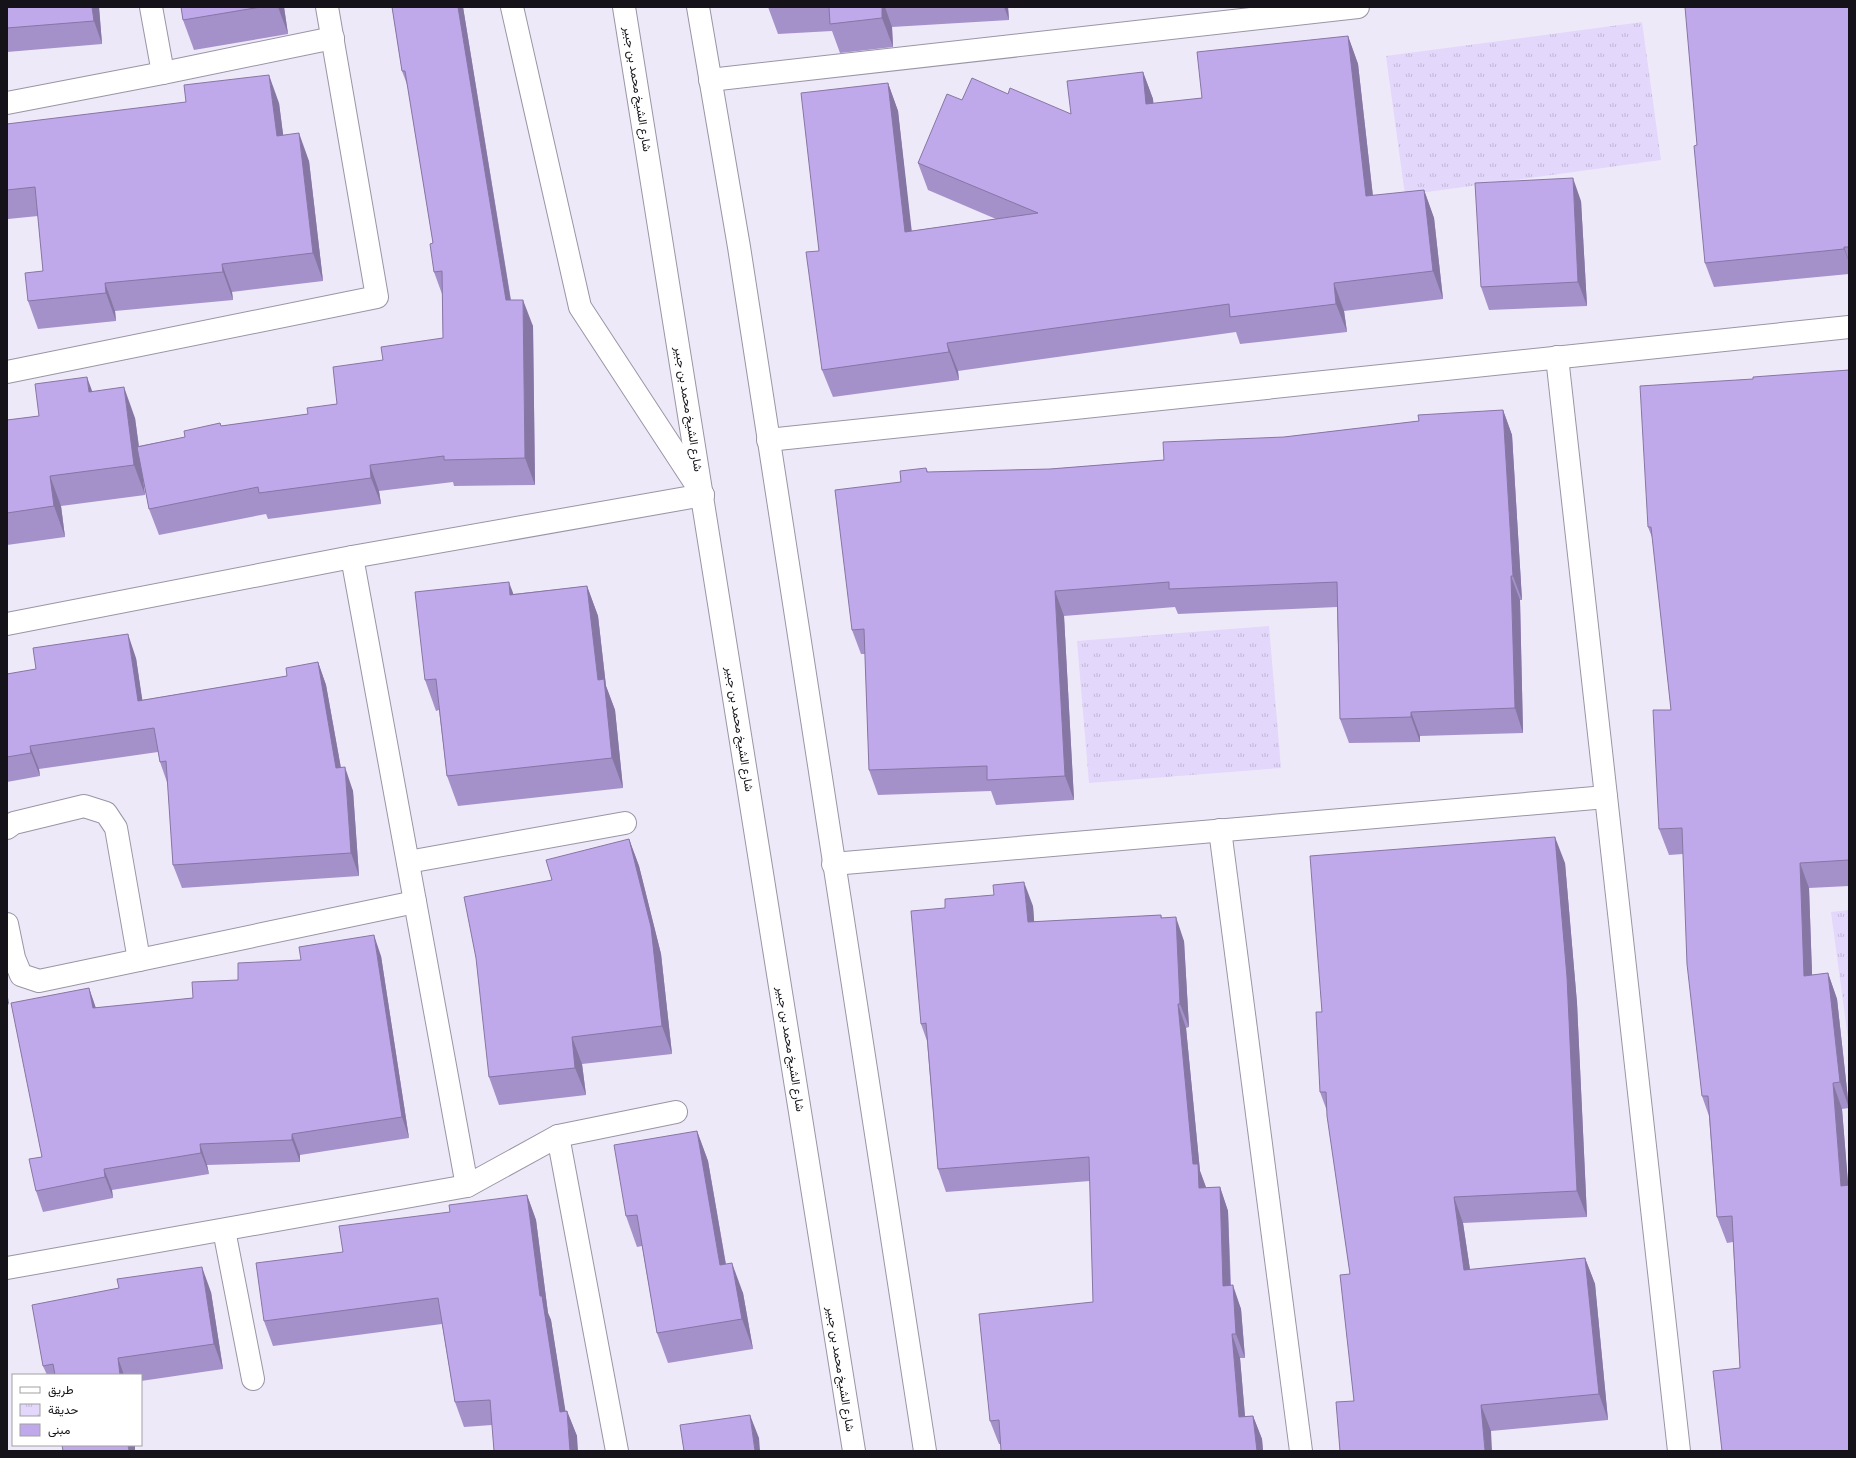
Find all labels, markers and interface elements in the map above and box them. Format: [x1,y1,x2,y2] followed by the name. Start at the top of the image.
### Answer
[619,24,655,153] street label: شارع الشيخ محمد بن جبير
[670,344,706,473] street label: شارع الشيخ محمد بن جبير
[721,664,757,793] street label: شارع الشيخ محمد بن جبير
[772,984,808,1113] street label: شارع الشيخ محمد بن جبير
[822,1304,858,1433] street label: شارع الشيخ محمد بن جبير
[12,1374,142,1446] legend
[48,1382,74,1398] text: طريق
[48,1402,78,1417] text: حديقة
[48,1422,70,1438] text: مبنى

